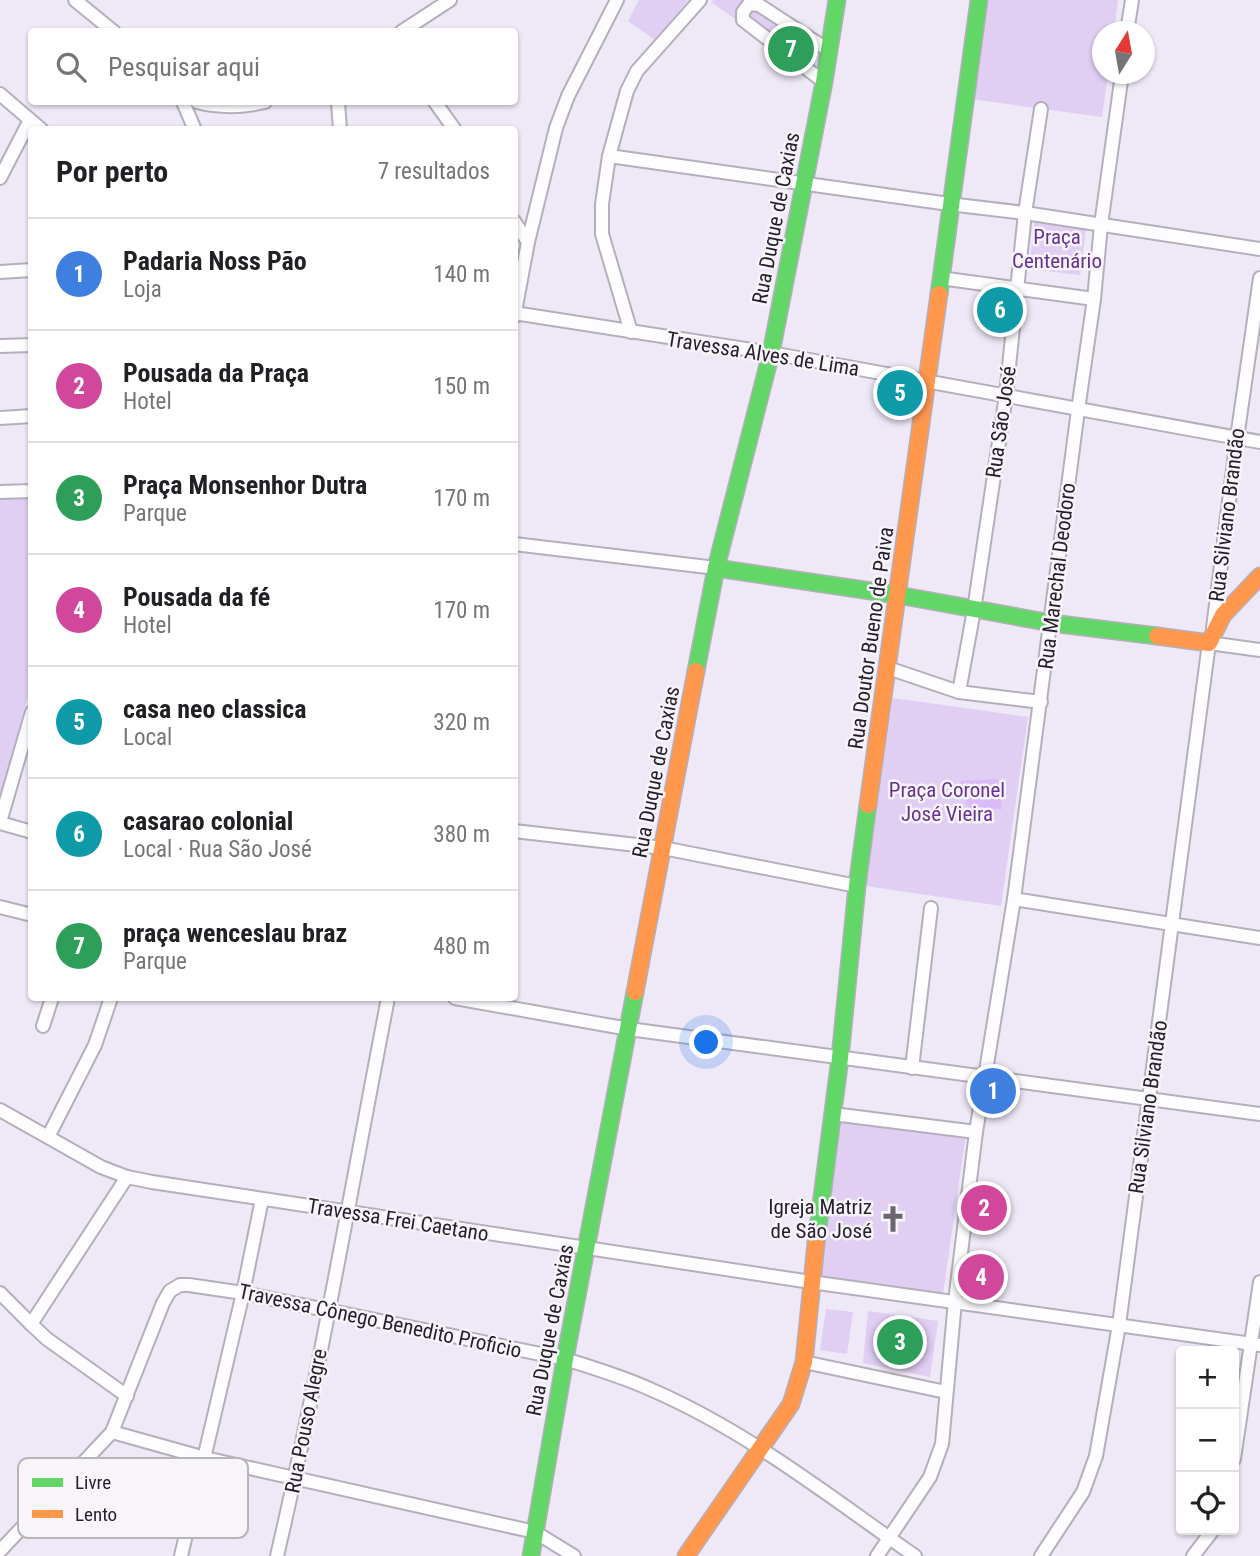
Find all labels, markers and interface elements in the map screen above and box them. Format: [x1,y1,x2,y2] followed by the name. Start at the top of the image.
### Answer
[1092,21,1155,84] north arrow
[768,23,814,75] pin: 7
[28,28,518,105] search box
[52,48,90,86] icon: search
[108,52,260,82] text: Pesquisar aqui
[748,130,804,306] street label: Rua Duque de Caxias
[56,154,168,189] text: Por perto
[378,158,490,185] text: 7 resultados
[1012,225,1102,273] park label: Praça Centenário
[123,246,307,276] text: Padaria Noss Pão
[73,261,85,288] text: 1
[433,261,490,288] text: 140 m
[123,276,162,303] text: Loja
[977,284,1023,336] pin: 6
[665,327,861,381] street label: Travessa Alves de Lima
[123,358,309,388] text: Pousada da Praça
[981,364,1021,479] street label: Rua São José
[877,367,923,419] pin: 5
[73,373,85,400] text: 2
[433,373,490,400] text: 150 m
[123,388,172,415] text: Hotel
[1204,427,1250,603] street label: Rua Silviano Brandão
[123,470,367,500] text: Praça Monsenhor Dutra
[1034,481,1080,671] street label: Rua Marechal Deodoro
[73,485,85,512] text: 3
[433,485,490,512] text: 170 m
[123,500,187,527] text: Parque
[844,525,898,751] street label: Rua Doutor Bueno de Paiva
[123,582,270,612] text: Pousada da fé
[73,597,85,624] text: 4
[433,597,490,624] text: 170 m
[123,612,172,639] text: Hotel
[628,684,684,860] street label: Rua Duque de Caxias
[123,694,307,724] text: casa neo classica
[73,709,85,736] text: 5
[433,709,490,736] text: 320 m
[123,724,172,751] text: Local
[889,778,1005,826] park label: Praça Coronel José Vieira
[123,806,293,836] text: casarao colonial
[73,821,85,848] text: 6
[433,821,490,848] text: 380 m
[123,836,312,863] text: Local · Rua São José
[123,918,347,948] text: praça wenceslau braz
[73,933,85,960] text: 7
[433,933,490,960] text: 480 m
[123,948,187,975] text: Parque
[1124,1019,1172,1195] street label: Rua Silviano Brandão
[689,1025,723,1059] your location
[970,1065,1016,1117] pin: 1
[961,1182,1007,1234] pin: 2
[306,1194,490,1246] street label: Travessa Frei Caetano
[768,1195,872,1243] place label: Igreja Matriz de São José
[878,1204,908,1234] church icon: Igreja Matriz de São José
[522,1242,578,1418] street label: Rua Duque de Caxias
[958,1251,1004,1303] pin: 4
[236,1279,524,1363] street label: Travessa Cônego Benedito Proficio
[877,1316,923,1368] pin: 3
[1176,1346,1239,1535] map controls
[1176,1346,1239,1409] button: +
[280,1347,332,1495] street label: Rua Pouso Alegre
[1176,1409,1239,1472] button: −
[18,1458,248,1538] legend
[75,1471,111,1494] text: Livre
[1176,1472,1239,1535] button: locate
[75,1503,117,1526] text: Lento

